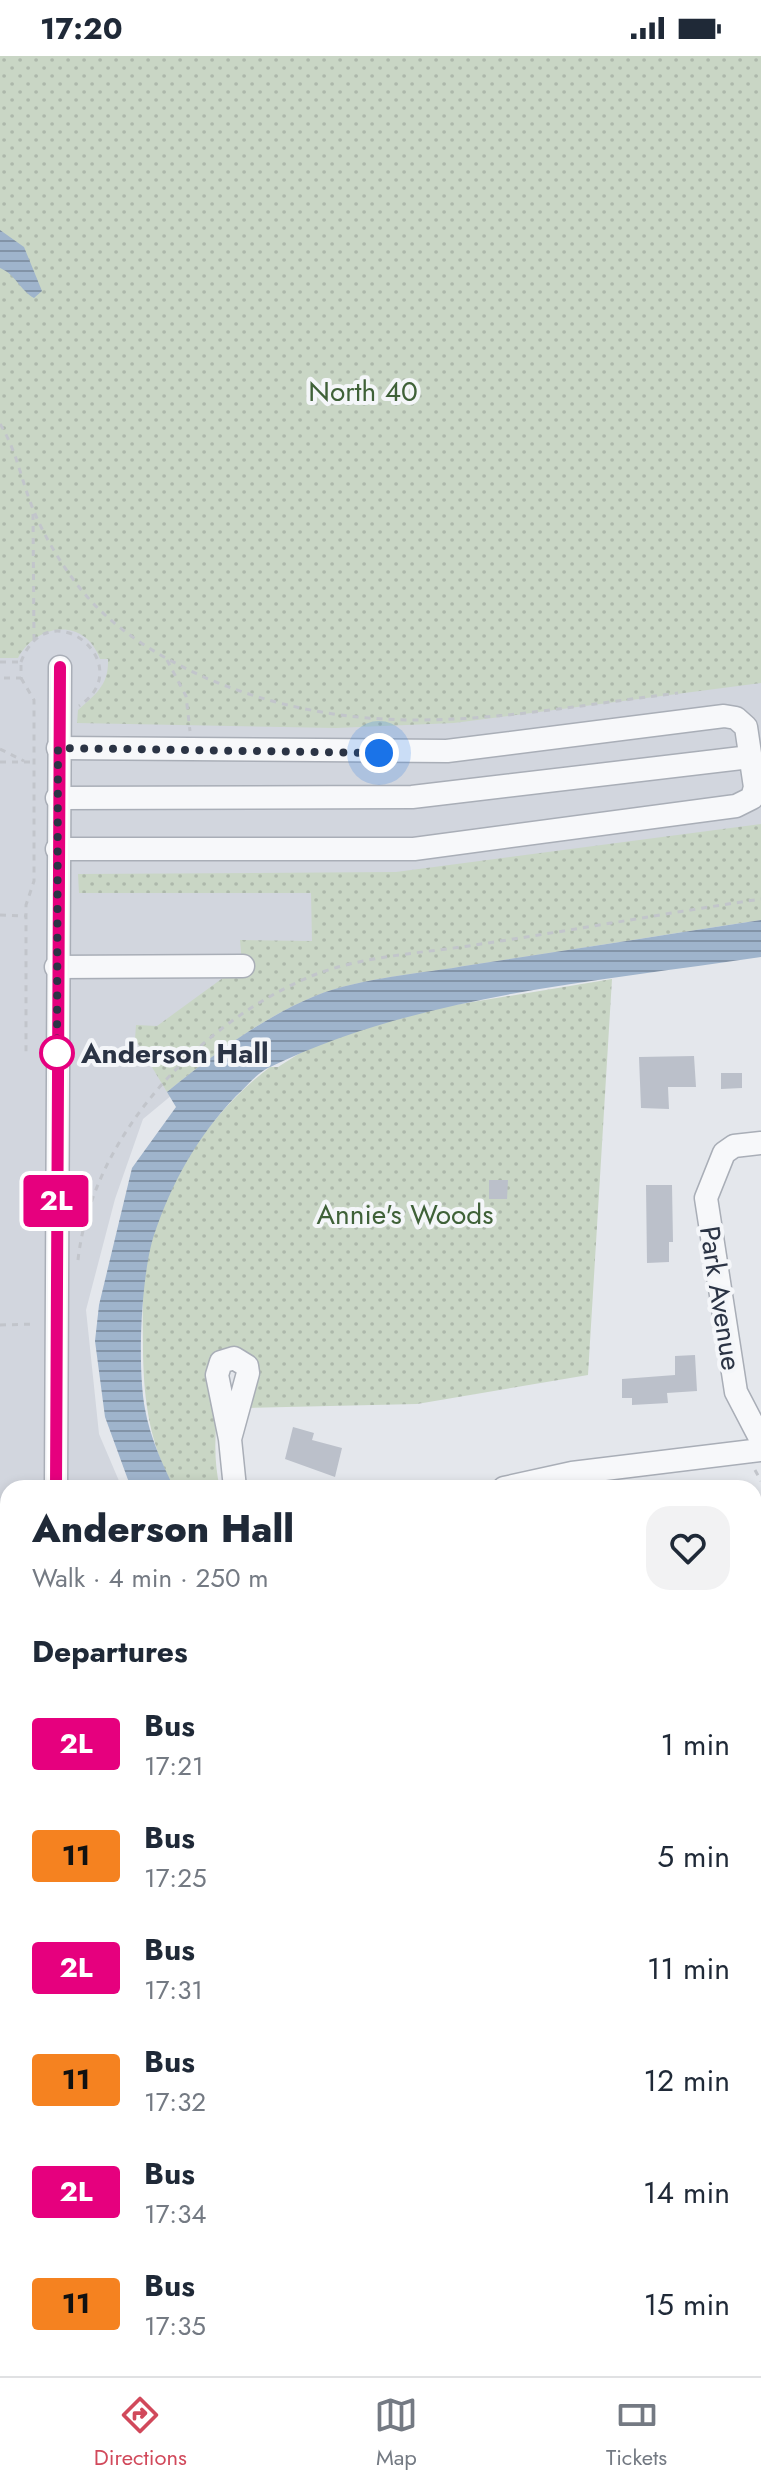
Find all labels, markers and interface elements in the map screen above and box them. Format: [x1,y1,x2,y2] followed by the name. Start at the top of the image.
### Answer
[40,7,123,50] text: 17:20
[308,371,418,412] park label: North 40
[359,733,399,773] your location
[80,1033,269,1074] place label: Anderson Hall
[40,1036,74,1070] marker: Anderson Hall
[20,1175,92,1227] line badge: 2L
[39,1180,73,1221] text: 2L
[317,1194,493,1235] park label: Annie's Woods
[689,1223,752,1373] street label: Park Avenue
[32,1501,294,1556] text: Anderson Hall
[646,1506,730,1590] button: heart
[32,1559,269,1597] text: Walk · 4 min · 250 m
[32,1630,188,1673] text: Departures
[144,1704,195,1747] text: Bus
[59,1723,93,1764] text: 2L
[661,1723,730,1766] text: 1 min
[144,1747,204,1785] text: 17:21
[144,1816,195,1859] text: Bus
[62,1835,90,1876] text: 11
[657,1835,730,1878] text: 5 min
[144,1859,207,1897] text: 17:25
[144,1928,195,1971] text: Bus
[59,1947,93,1988] text: 2L
[647,1947,730,1990] text: 11 min
[144,1971,203,2009] text: 17:31
[144,2040,195,2083] text: Bus
[62,2059,90,2100] text: 11
[643,2059,730,2102] text: 12 min
[144,2083,206,2121] text: 17:32
[144,2152,195,2195] text: Bus
[59,2171,93,2212] text: 2L
[643,2171,730,2214] text: 14 min
[144,2195,207,2233] text: 17:34
[144,2264,195,2307] text: Bus
[62,2283,90,2324] text: 11
[644,2283,730,2326] text: 15 min
[144,2307,206,2345] text: 17:35
[94,2393,187,2473] tab: Directions
[374,2393,418,2473] tab: Map
[606,2393,667,2473] tab: Tickets

